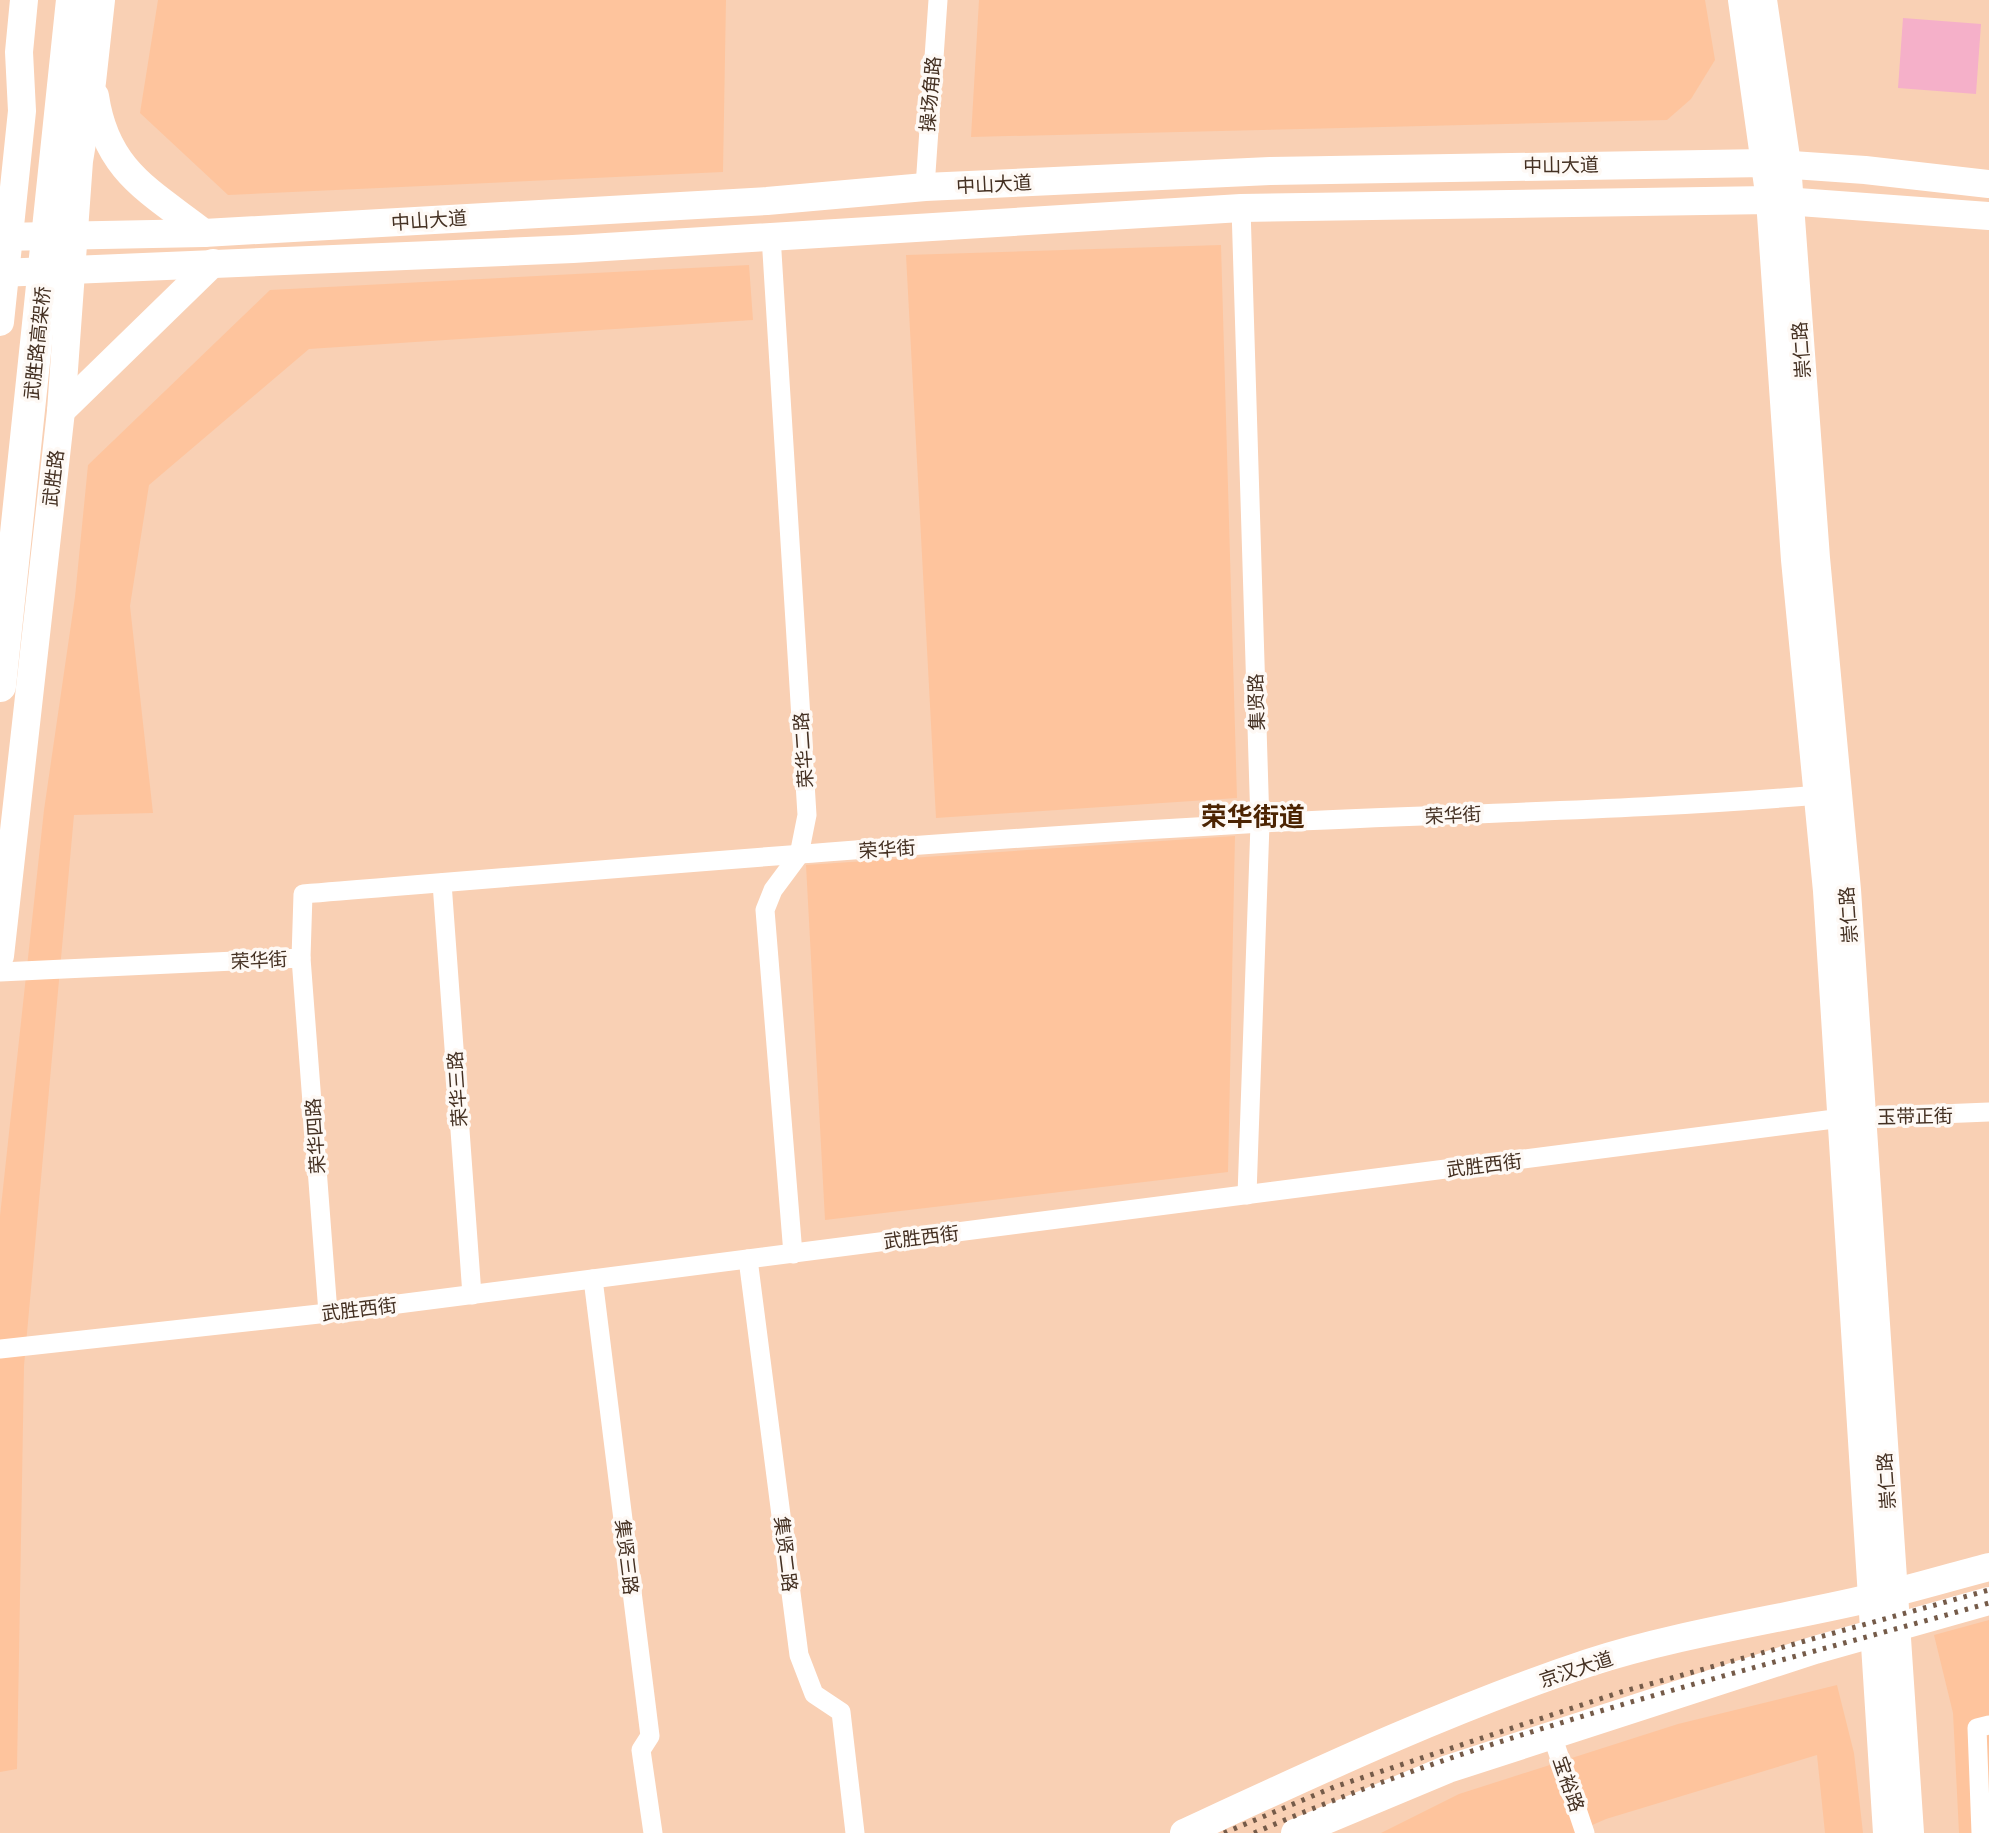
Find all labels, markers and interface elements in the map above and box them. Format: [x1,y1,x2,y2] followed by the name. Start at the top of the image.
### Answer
[917,55,946,133] street label: 操场角路
[1523,154,1599,179] street label: 中山大道
[956,172,1033,199] street label: 中山大道
[390,207,468,236] street label: 中山大道
[21,285,56,401] street label: 武胜路高架桥
[1789,321,1816,379] street label: 崇仁路
[40,448,69,508] street label: 武胜路
[1245,673,1270,731] street label: 集贤路
[790,711,819,789] street label: 荣华二路
[1201,803,1305,834] district label: 荣华街道
[1424,804,1482,829] street label: 荣华街
[858,837,916,864] street label: 荣华街
[1836,886,1863,944] street label: 崇仁路
[230,949,288,974] street label: 荣华街
[444,1050,473,1128] street label: 荣华三路
[302,1097,331,1175] street label: 荣华四路
[1877,1105,1953,1130] street label: 玉带正街
[1445,1150,1523,1183] street label: 武胜西街
[882,1222,960,1255] street label: 武胜西街
[320,1294,398,1327] street label: 武胜西街
[1874,1452,1901,1510] street label: 崇仁路
[768,1515,801,1593] street label: 集贤二路
[609,1518,642,1596] street label: 集贤三路
[1537,1648,1616,1693] street label: 京汉大道
[1547,1754,1588,1815] street label: 宝裕路

